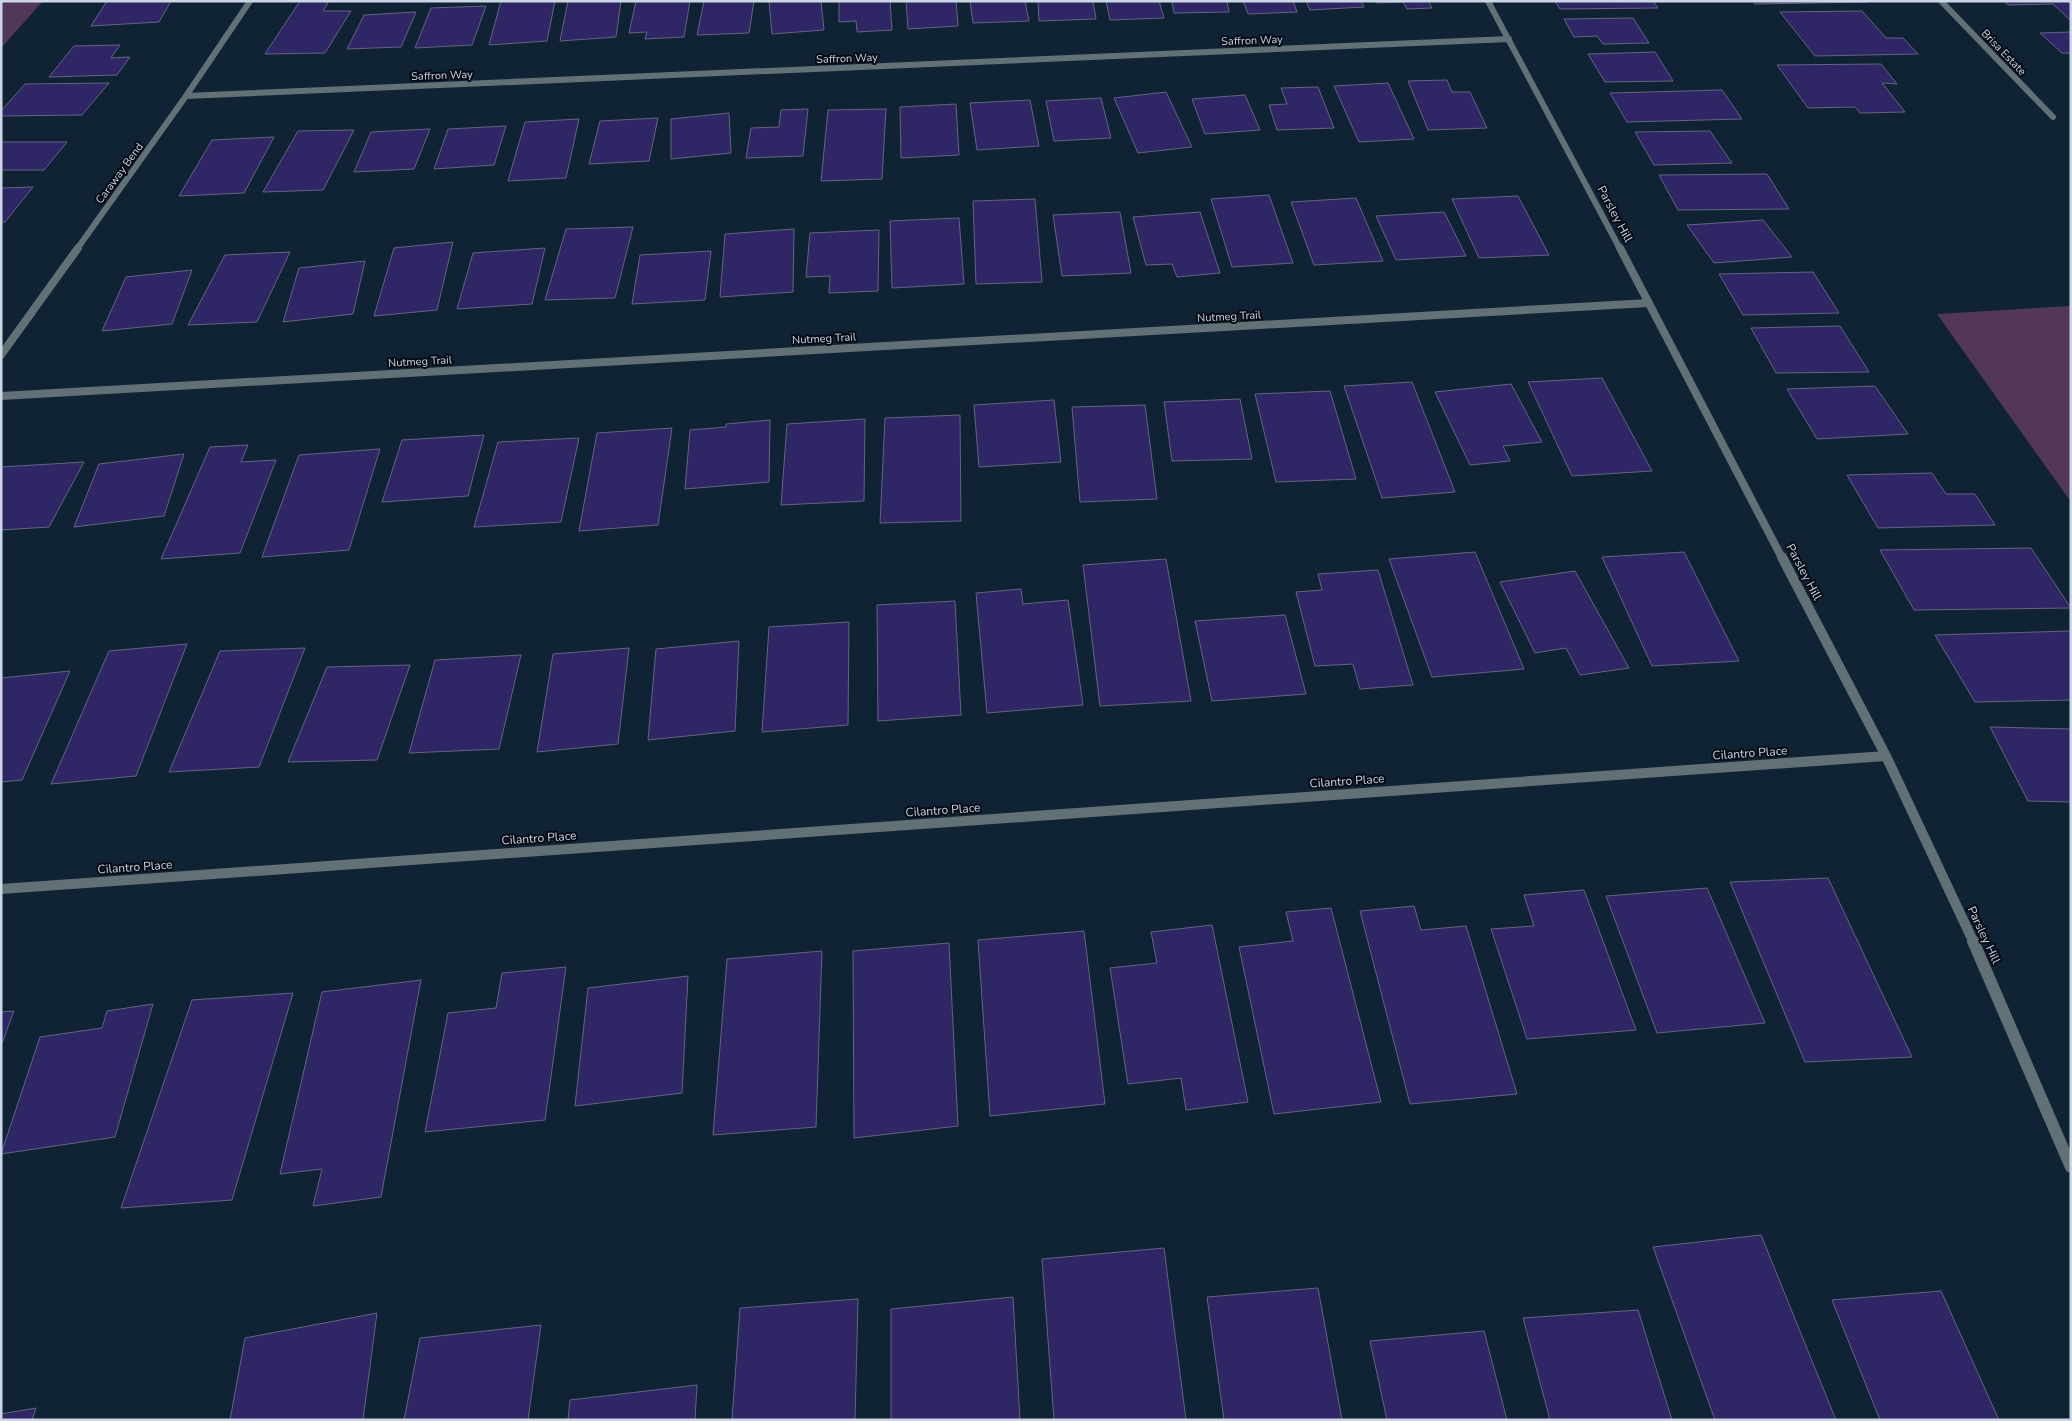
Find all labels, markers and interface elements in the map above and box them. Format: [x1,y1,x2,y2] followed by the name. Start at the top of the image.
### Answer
[1978,26,2030,79] street label: Brisa Estate
[1221,32,1283,49] street label: Saffron Way
[816,50,878,67] street label: Saffron Way
[411,67,473,84] street label: Saffron Way
[92,140,147,207] street label: Caraway Bend
[1593,183,1637,245] street label: Parsley Hill
[1197,307,1262,326] street label: Nutmeg Trail
[792,329,857,348] street label: Nutmeg Trail
[388,352,453,371] street label: Nutmeg Trail
[1782,541,1826,603] street label: Parsley Hill
[1712,742,1788,764] street label: Cilantro Place
[1309,770,1385,792] street label: Cilantro Place
[905,799,981,821] street label: Cilantro Place
[501,827,577,849] street label: Cilantro Place
[97,856,173,878] street label: Cilantro Place
[1964,904,2004,967] street label: Parsley Hill

